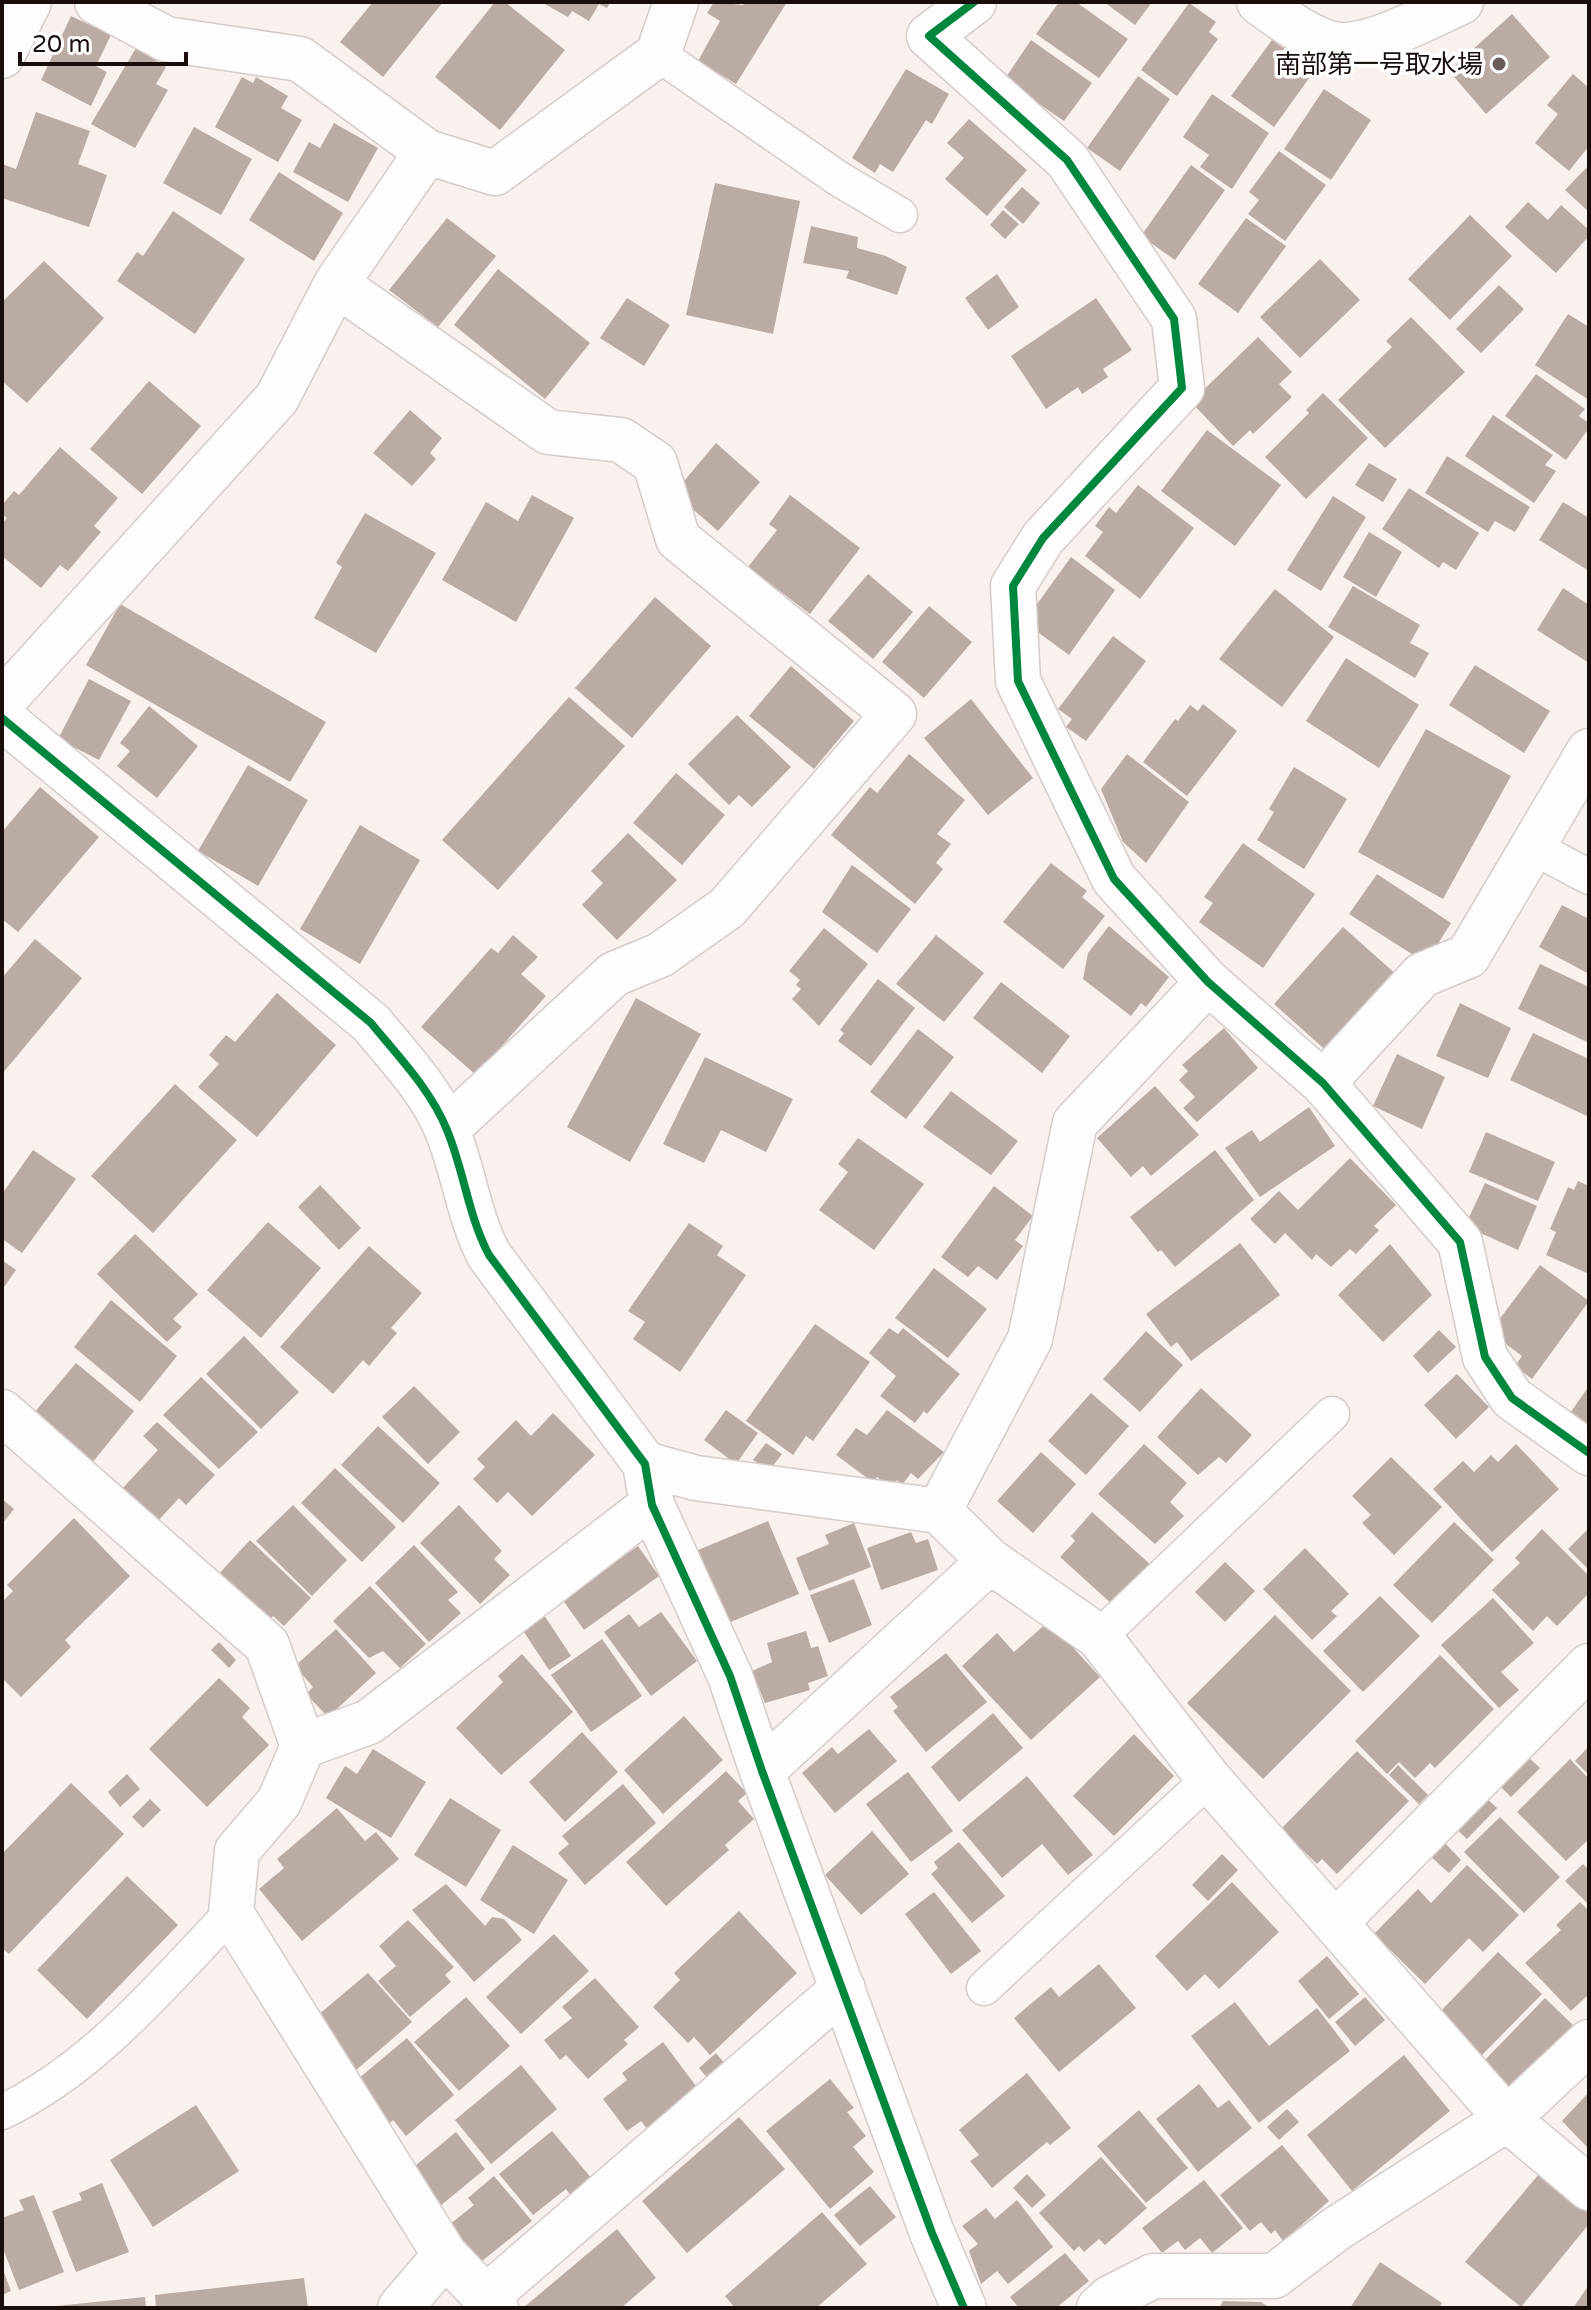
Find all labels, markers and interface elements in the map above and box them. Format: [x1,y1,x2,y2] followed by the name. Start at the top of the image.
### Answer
[20,16,186,66] scale bar
[32,30,90,59] text: 20 m
[1275,49,1483,80] place label: 南部第一号取水場
[1490,55,1508,73] marker: 南部第一号取水場

